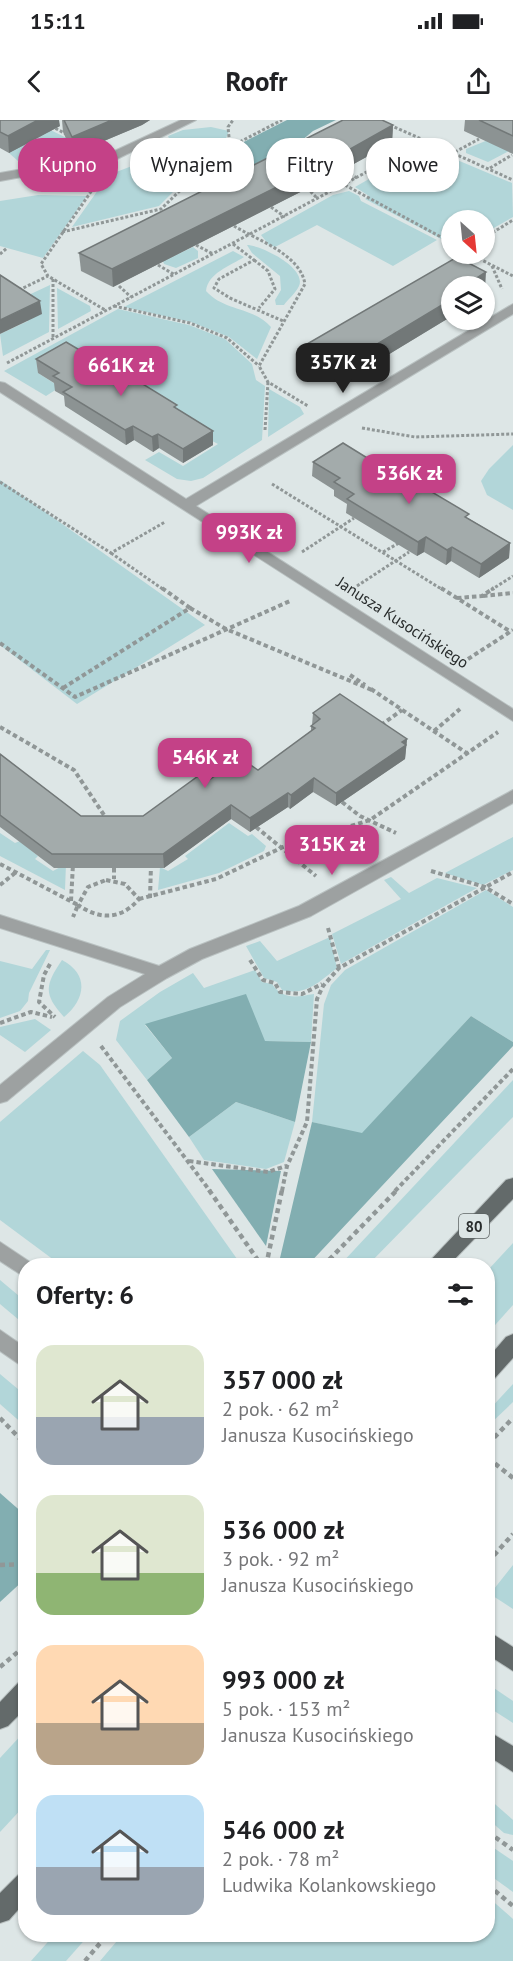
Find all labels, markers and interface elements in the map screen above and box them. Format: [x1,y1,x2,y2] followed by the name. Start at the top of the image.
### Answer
[30,7,86,35] text: 15:11
[226,64,287,98] text: Roofr
[18,65,51,98] icon: back
[462,65,495,98] icon: share
[18,138,118,192] chip: Kupno
[130,138,254,192] chip: Wynajem
[266,138,354,192] chip: Filtry
[366,138,459,192] chip: Nowe
[441,210,495,264] north arrow
[441,210,495,330] map controls
[441,276,495,330] button: layers
[288,343,398,394] pin: 357K zł
[66,346,176,397] pin: 661K zł
[310,349,376,375] text: 357K zł
[88,352,154,378] text: 661K zł
[354,454,464,505] pin: 536K zł
[376,460,442,486] text: 536K zł
[194,513,304,564] pin: 993K zł
[216,519,282,545] text: 993K zł
[332,571,473,672] street label: Janusza Kusocińskiego
[150,738,260,789] pin: 546K zł
[172,744,238,770] text: 546K zł
[277,825,387,876] pin: 315K zł
[299,831,365,857] text: 315K zł
[459,1214,489,1238] road number: 80
[36,1278,134,1311] text: Oferty: 6
[444,1278,477,1311] icon: filters
[222,1363,342,1396] text: 357 000 zł
[84,1369,156,1441] icon: home
[222,1396,339,1422] text: 2 pok. · 62 m²
[222,1422,414,1448] text: Janusza Kusocińskiego
[222,1513,344,1546] text: 536 000 zł
[84,1519,156,1591] icon: home
[222,1546,339,1572] text: 3 pok. · 92 m²
[222,1572,414,1598] text: Janusza Kusocińskiego
[222,1663,344,1696] text: 993 000 zł
[84,1669,156,1741] icon: home
[222,1696,350,1722] text: 5 pok. · 153 m²
[222,1722,414,1748] text: Janusza Kusocińskiego
[222,1813,344,1846] text: 546 000 zł
[84,1819,156,1891] icon: home
[222,1846,339,1872] text: 2 pok. · 78 m²
[222,1872,436,1898] text: Ludwika Kolankowskiego

